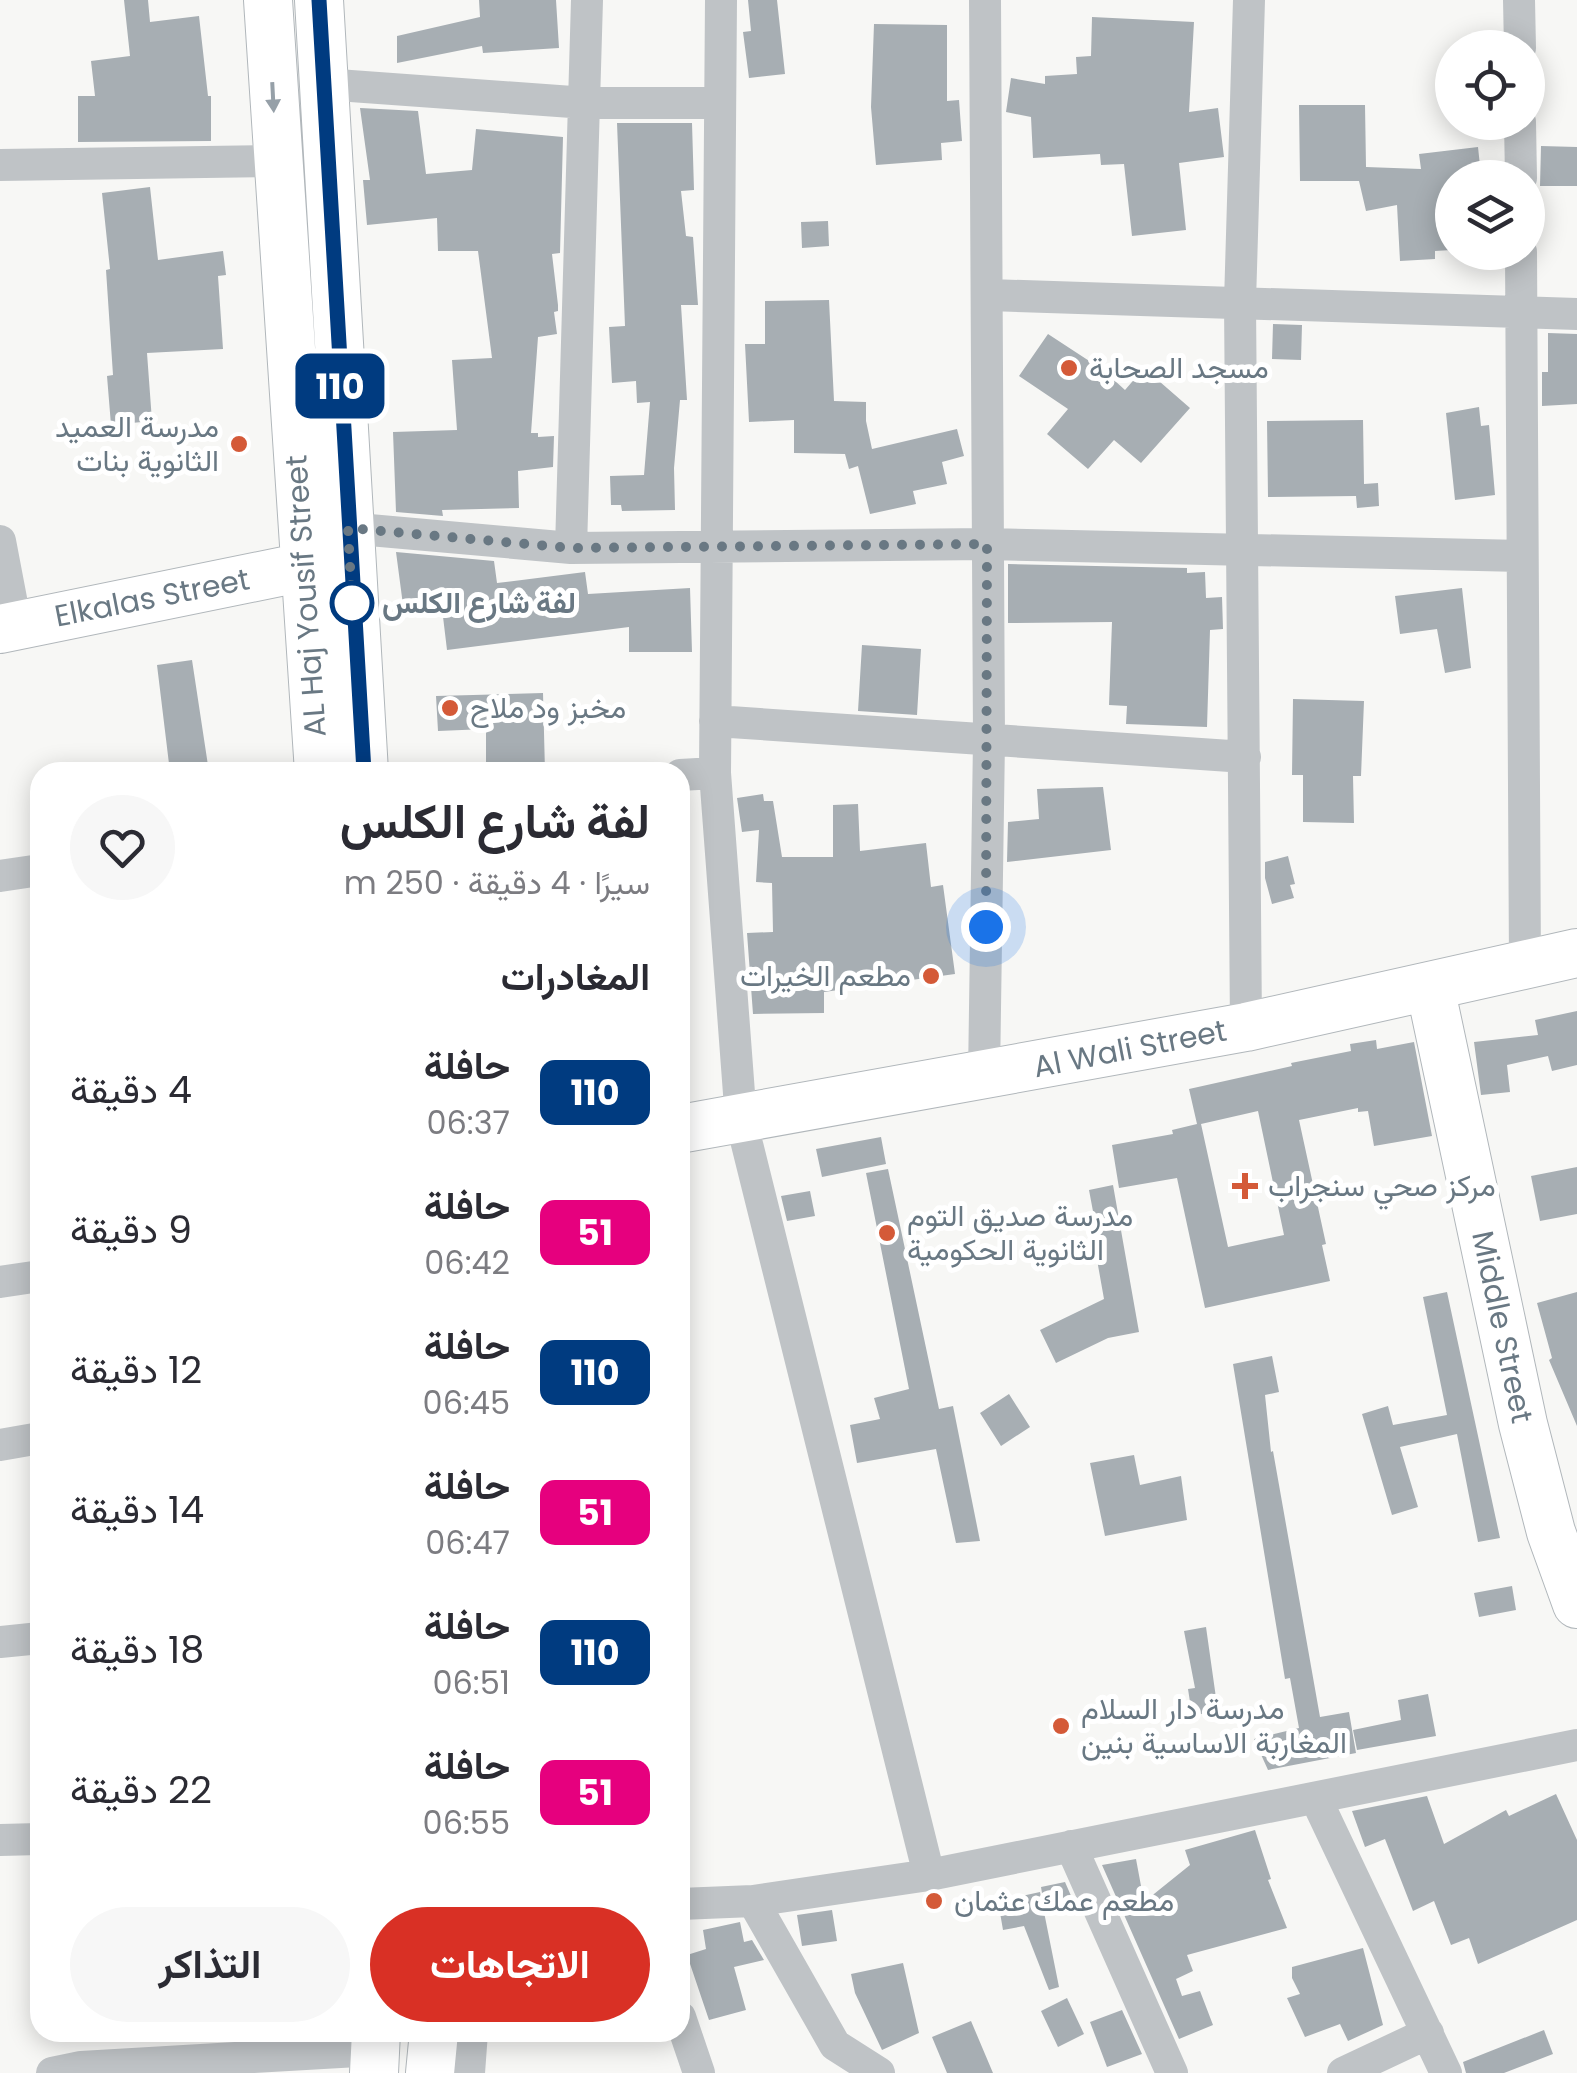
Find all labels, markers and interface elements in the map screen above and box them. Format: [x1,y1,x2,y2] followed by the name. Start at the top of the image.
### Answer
[1435,30,1545,270] map controls
[1435,30,1545,140] button: locate
[265,82,281,114] one-way arrow
[1435,160,1545,270] button: layers
[1089,346,1269,389] place label: مسجد الصحابة
[282,354,398,418] line badge: 110
[1058,357,1080,379] marker: مسجد الصحابة
[315,362,365,411] text: 110
[55,405,219,482] place label: مدرسة العميد الثانوية بنات
[228,433,250,455] marker: مدرسة العميد الثانوية بنات
[274,454,337,738] street label: AL Haj Yousif Street
[51,558,253,637] street label: Elkalas Street
[382,581,576,624] place label: لفة شارع الكلس
[331,582,373,624] marker: لفة شارع الكلس
[470,686,626,729] place label: مخبز ود ملاح
[439,697,461,719] marker: مخبز ود ملاح
[340,788,650,855] text: لفة شارع الكلس
[70,795,175,900] button: heart
[344,860,650,905] text: سيرًا · 4 دقيقة · 250 m
[961,902,1011,952] your location
[501,950,650,1003] text: المغادرات
[740,954,911,997] place label: مطعم الخيرات
[920,965,942,987] marker: مطعم الخيرات
[1030,1009,1230,1088] street label: Al Wali Street
[424,1039,510,1092] text: حافلة
[70,1063,192,1116] text: 4 دقيقة
[570,1068,620,1117] text: 110
[426,1100,510,1145] text: 06:37
[1268,1164,1496,1210] place label: مركز صحي سنجراب
[1232,1173,1258,1199] marker: مركز صحي سنجراب
[424,1179,510,1232] text: حافلة
[907,1194,1133,1271] place label: مدرسة صديق التوم الثانوية الحكومية
[70,1203,192,1256] text: 9 دقيقة
[577,1208,613,1257] text: 51
[876,1222,898,1244] marker: مدرسة صديق التوم الثانوية الحكومية
[1461,1227,1544,1427] street label: Middle Street
[424,1240,510,1285] text: 06:42
[424,1319,510,1372] text: حافلة
[70,1343,202,1396] text: 12 دقيقة
[570,1348,620,1397] text: 110
[423,1380,510,1425] text: 06:45
[424,1459,510,1512] text: حافلة
[70,1483,204,1536] text: 14 دقيقة
[577,1488,613,1537] text: 51
[425,1520,510,1565] text: 06:47
[424,1599,510,1652] text: حافلة
[70,1623,204,1676] text: 18 دقيقة
[570,1628,620,1677] text: 110
[432,1660,510,1705] text: 06:51
[1081,1687,1347,1764] place label: مدرسة دار السلام المغاربة الاساسية بنين
[1050,1715,1072,1737] marker: مدرسة دار السلام المغاربة الاساسية بنين
[424,1739,510,1792] text: حافلة
[70,1763,212,1816] text: 22 دقيقة
[577,1768,613,1817] text: 51
[423,1800,510,1845] text: 06:55
[954,1879,1174,1922] place label: مطعم عمك عثمان
[923,1890,945,1912] marker: مطعم عمك عثمان
[70,1907,350,2022] button: التذاكر
[370,1907,650,2022] button: الاتجاهات

